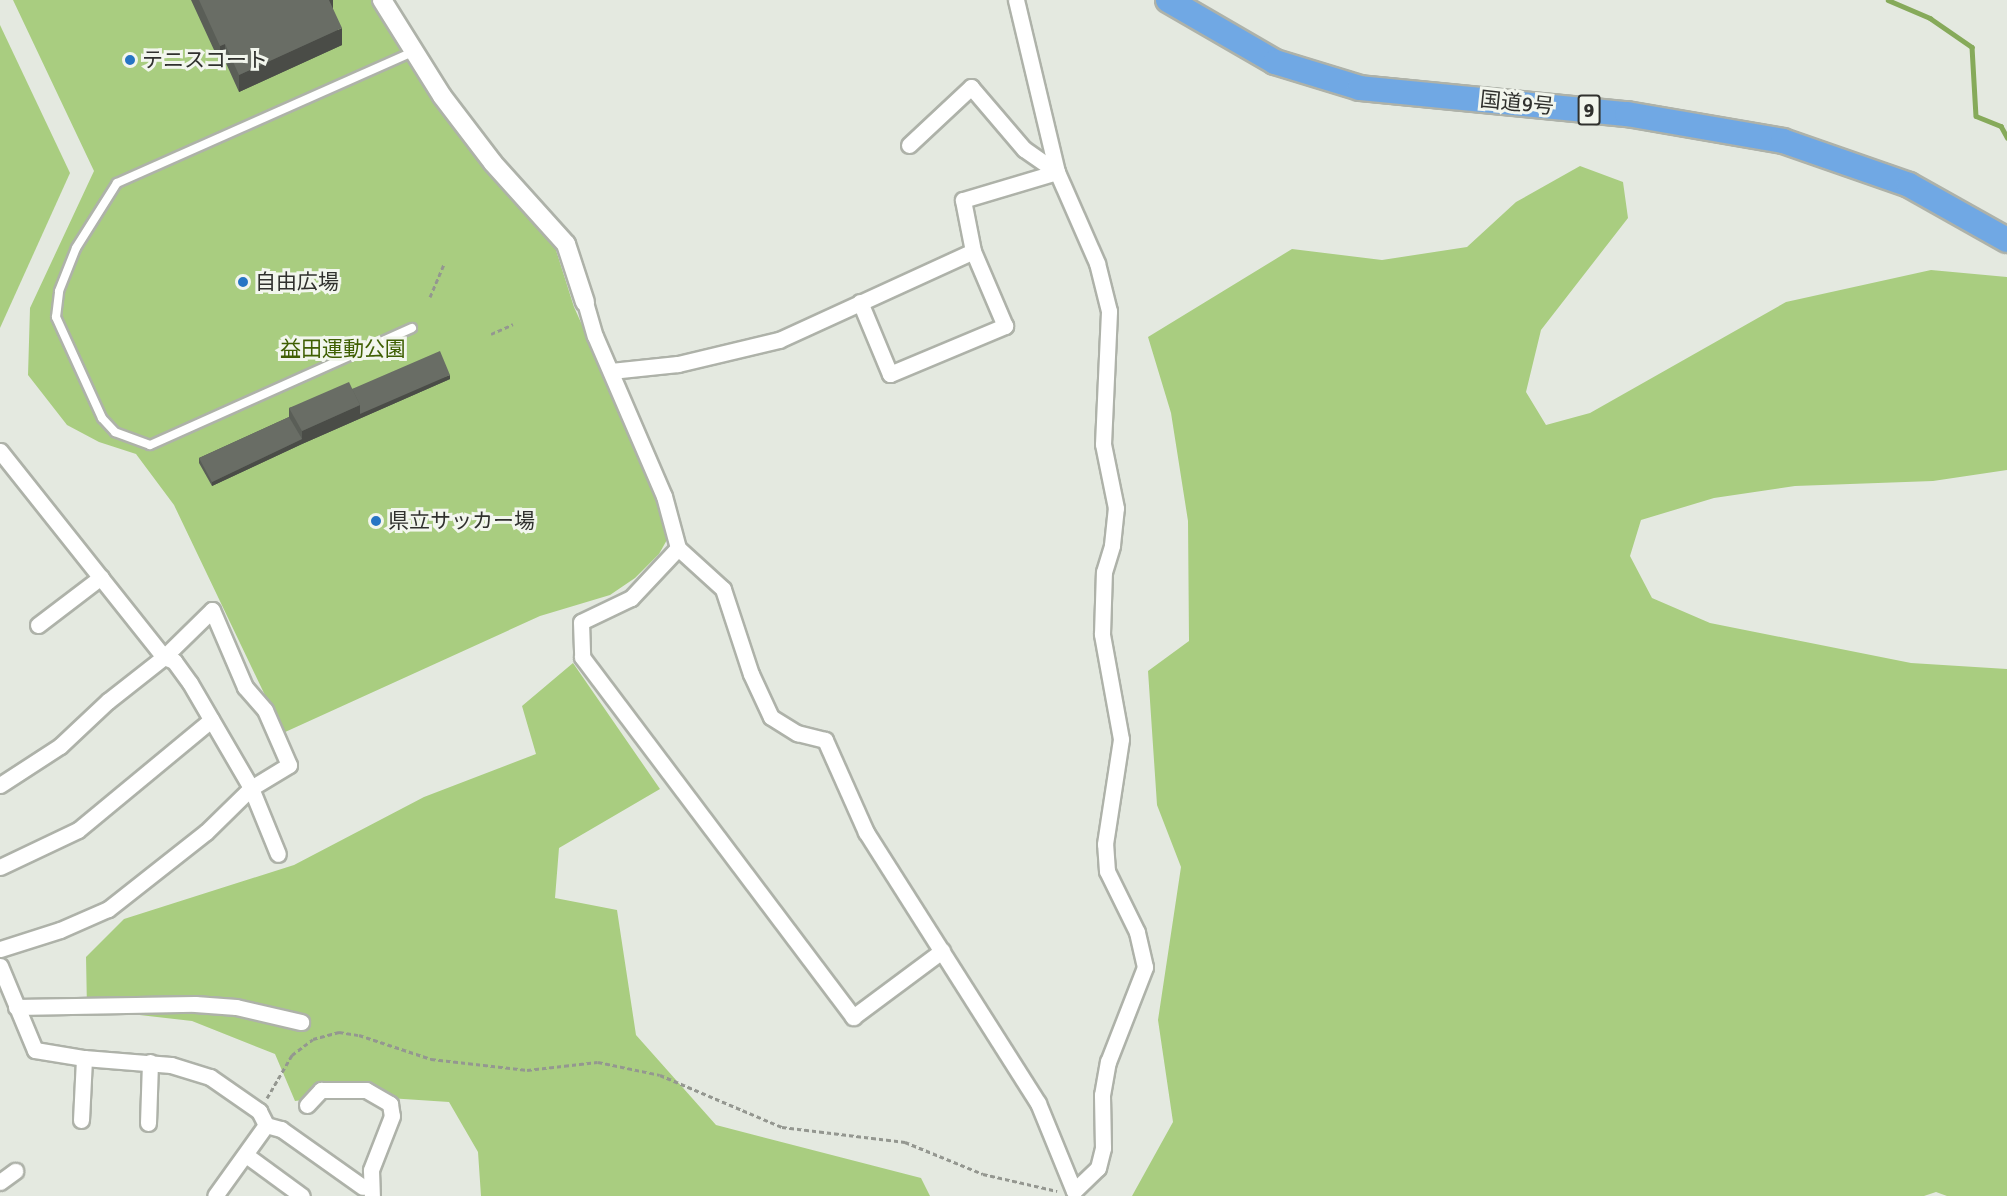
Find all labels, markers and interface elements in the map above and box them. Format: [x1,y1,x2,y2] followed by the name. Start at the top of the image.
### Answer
[142,47,268,73] place label: テニスコート
[123,53,137,67] marker: テニスコート
[1479,87,1555,119] street label: 国道9号
[1577,93,1601,127] road number: 9
[255,269,339,295] place label: 自由広場
[236,275,250,289] marker: 自由広場
[280,336,406,362] park label: 益田運動公園
[388,508,535,534] place label: 県立サッカー場
[369,514,383,528] marker: 県立サッカー場

